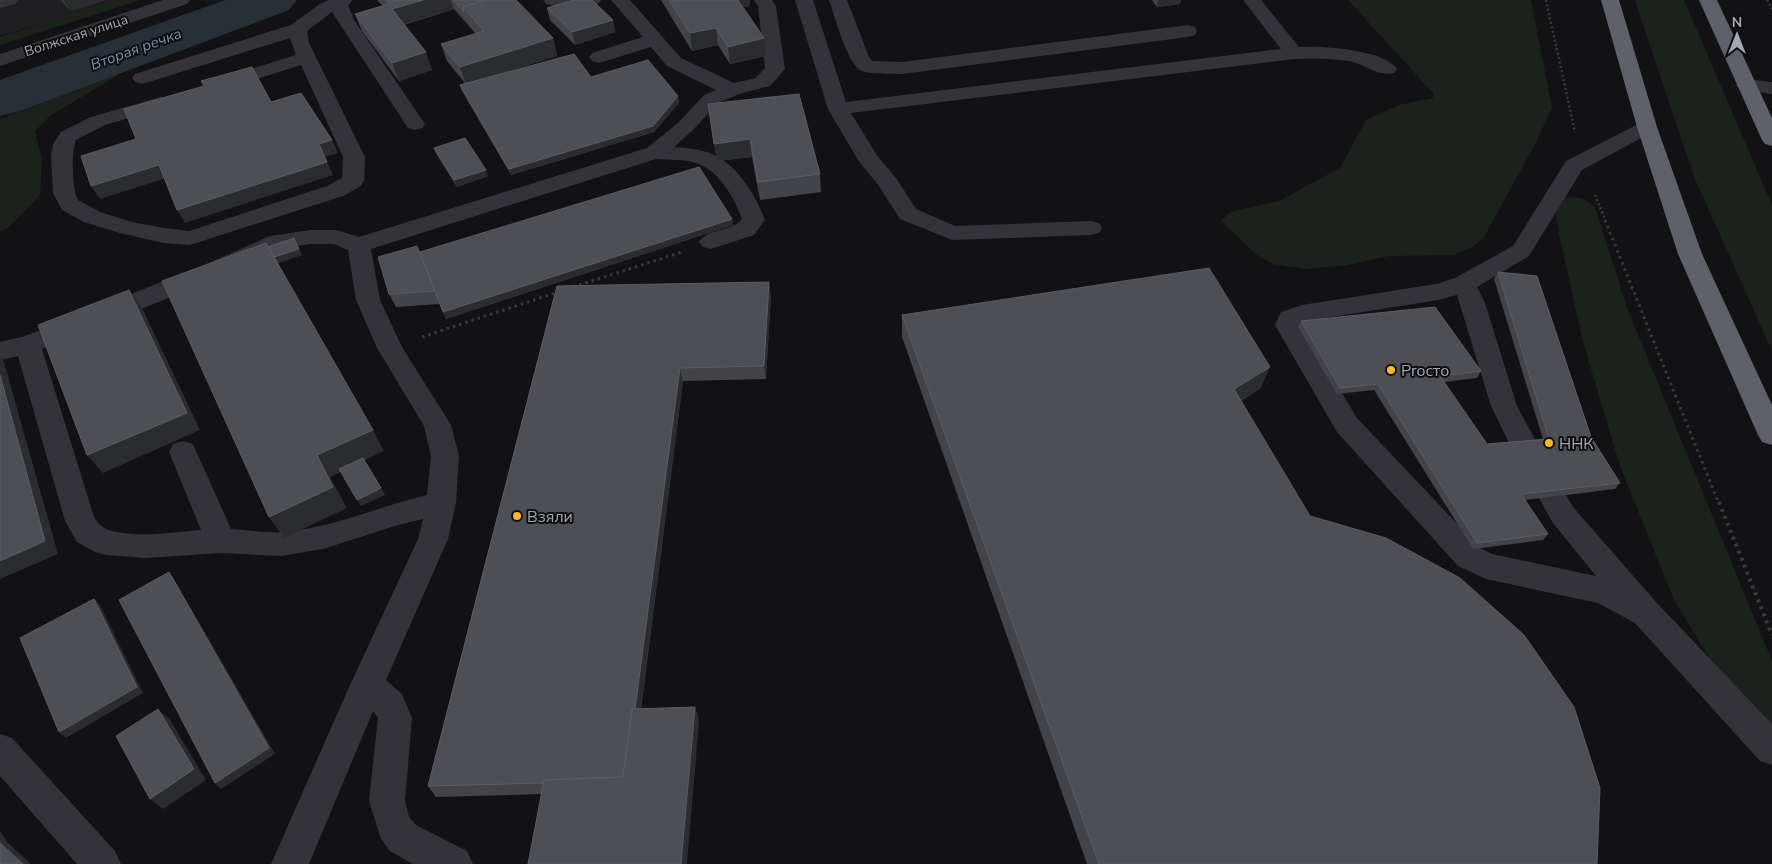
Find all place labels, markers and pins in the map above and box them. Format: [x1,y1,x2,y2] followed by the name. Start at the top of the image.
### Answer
[1401,360,1449,382] place label: Proсто
[1385,364,1397,376] marker: Proсто
[1559,433,1594,455] place label: ННК
[1543,437,1555,449] marker: ННК
[527,506,573,528] place label: Взяли
[511,510,523,522] marker: Взяли

